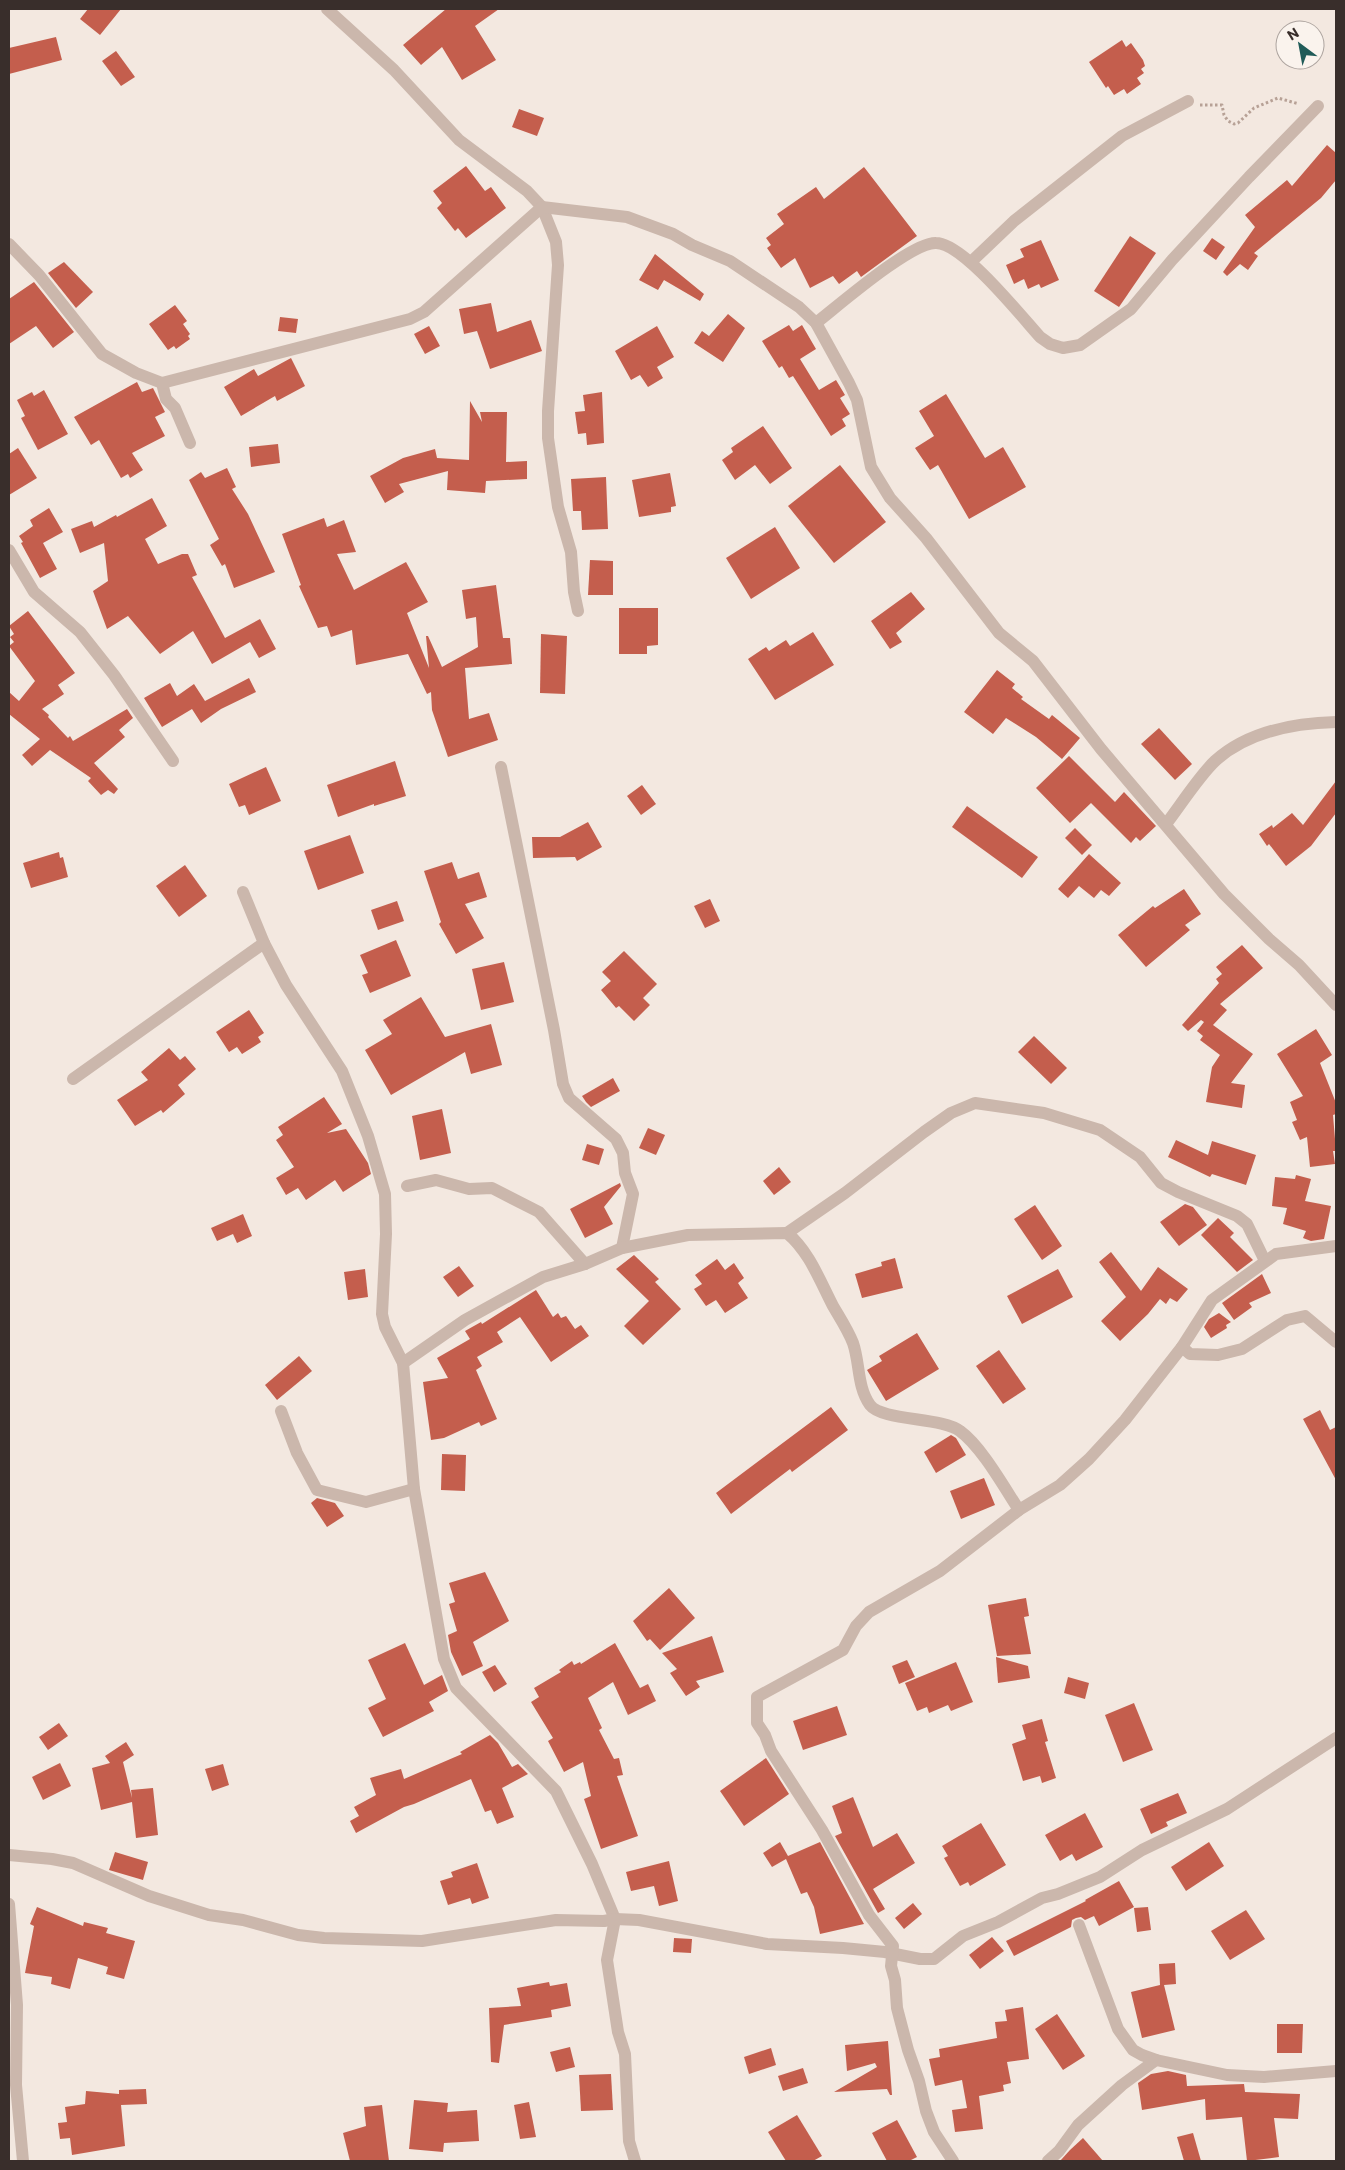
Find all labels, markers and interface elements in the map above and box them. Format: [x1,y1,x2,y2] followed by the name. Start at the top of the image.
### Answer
[1275,20,1325,70] north arrow
[1284,24,1302,44] text: N

